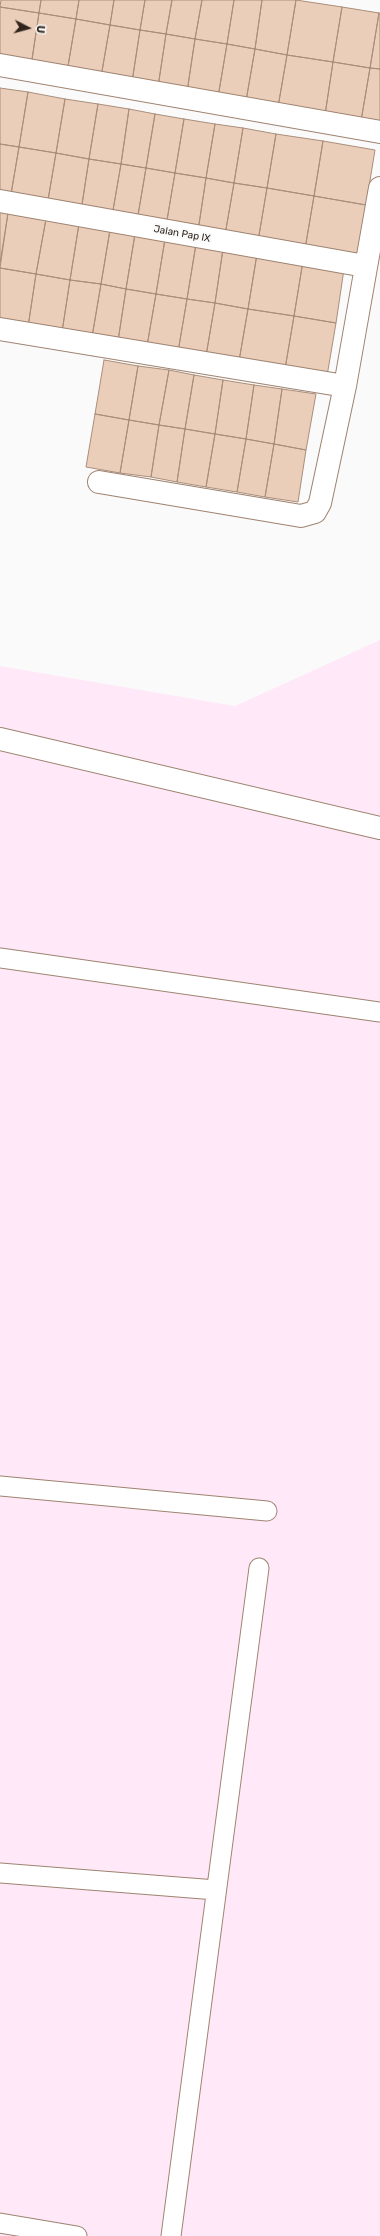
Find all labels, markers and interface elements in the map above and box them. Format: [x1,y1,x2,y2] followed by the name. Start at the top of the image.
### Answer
[8,8,48,48] north arrow
[34,25,47,34] text: U
[153,223,211,245] street label: Jalan Pap IX

